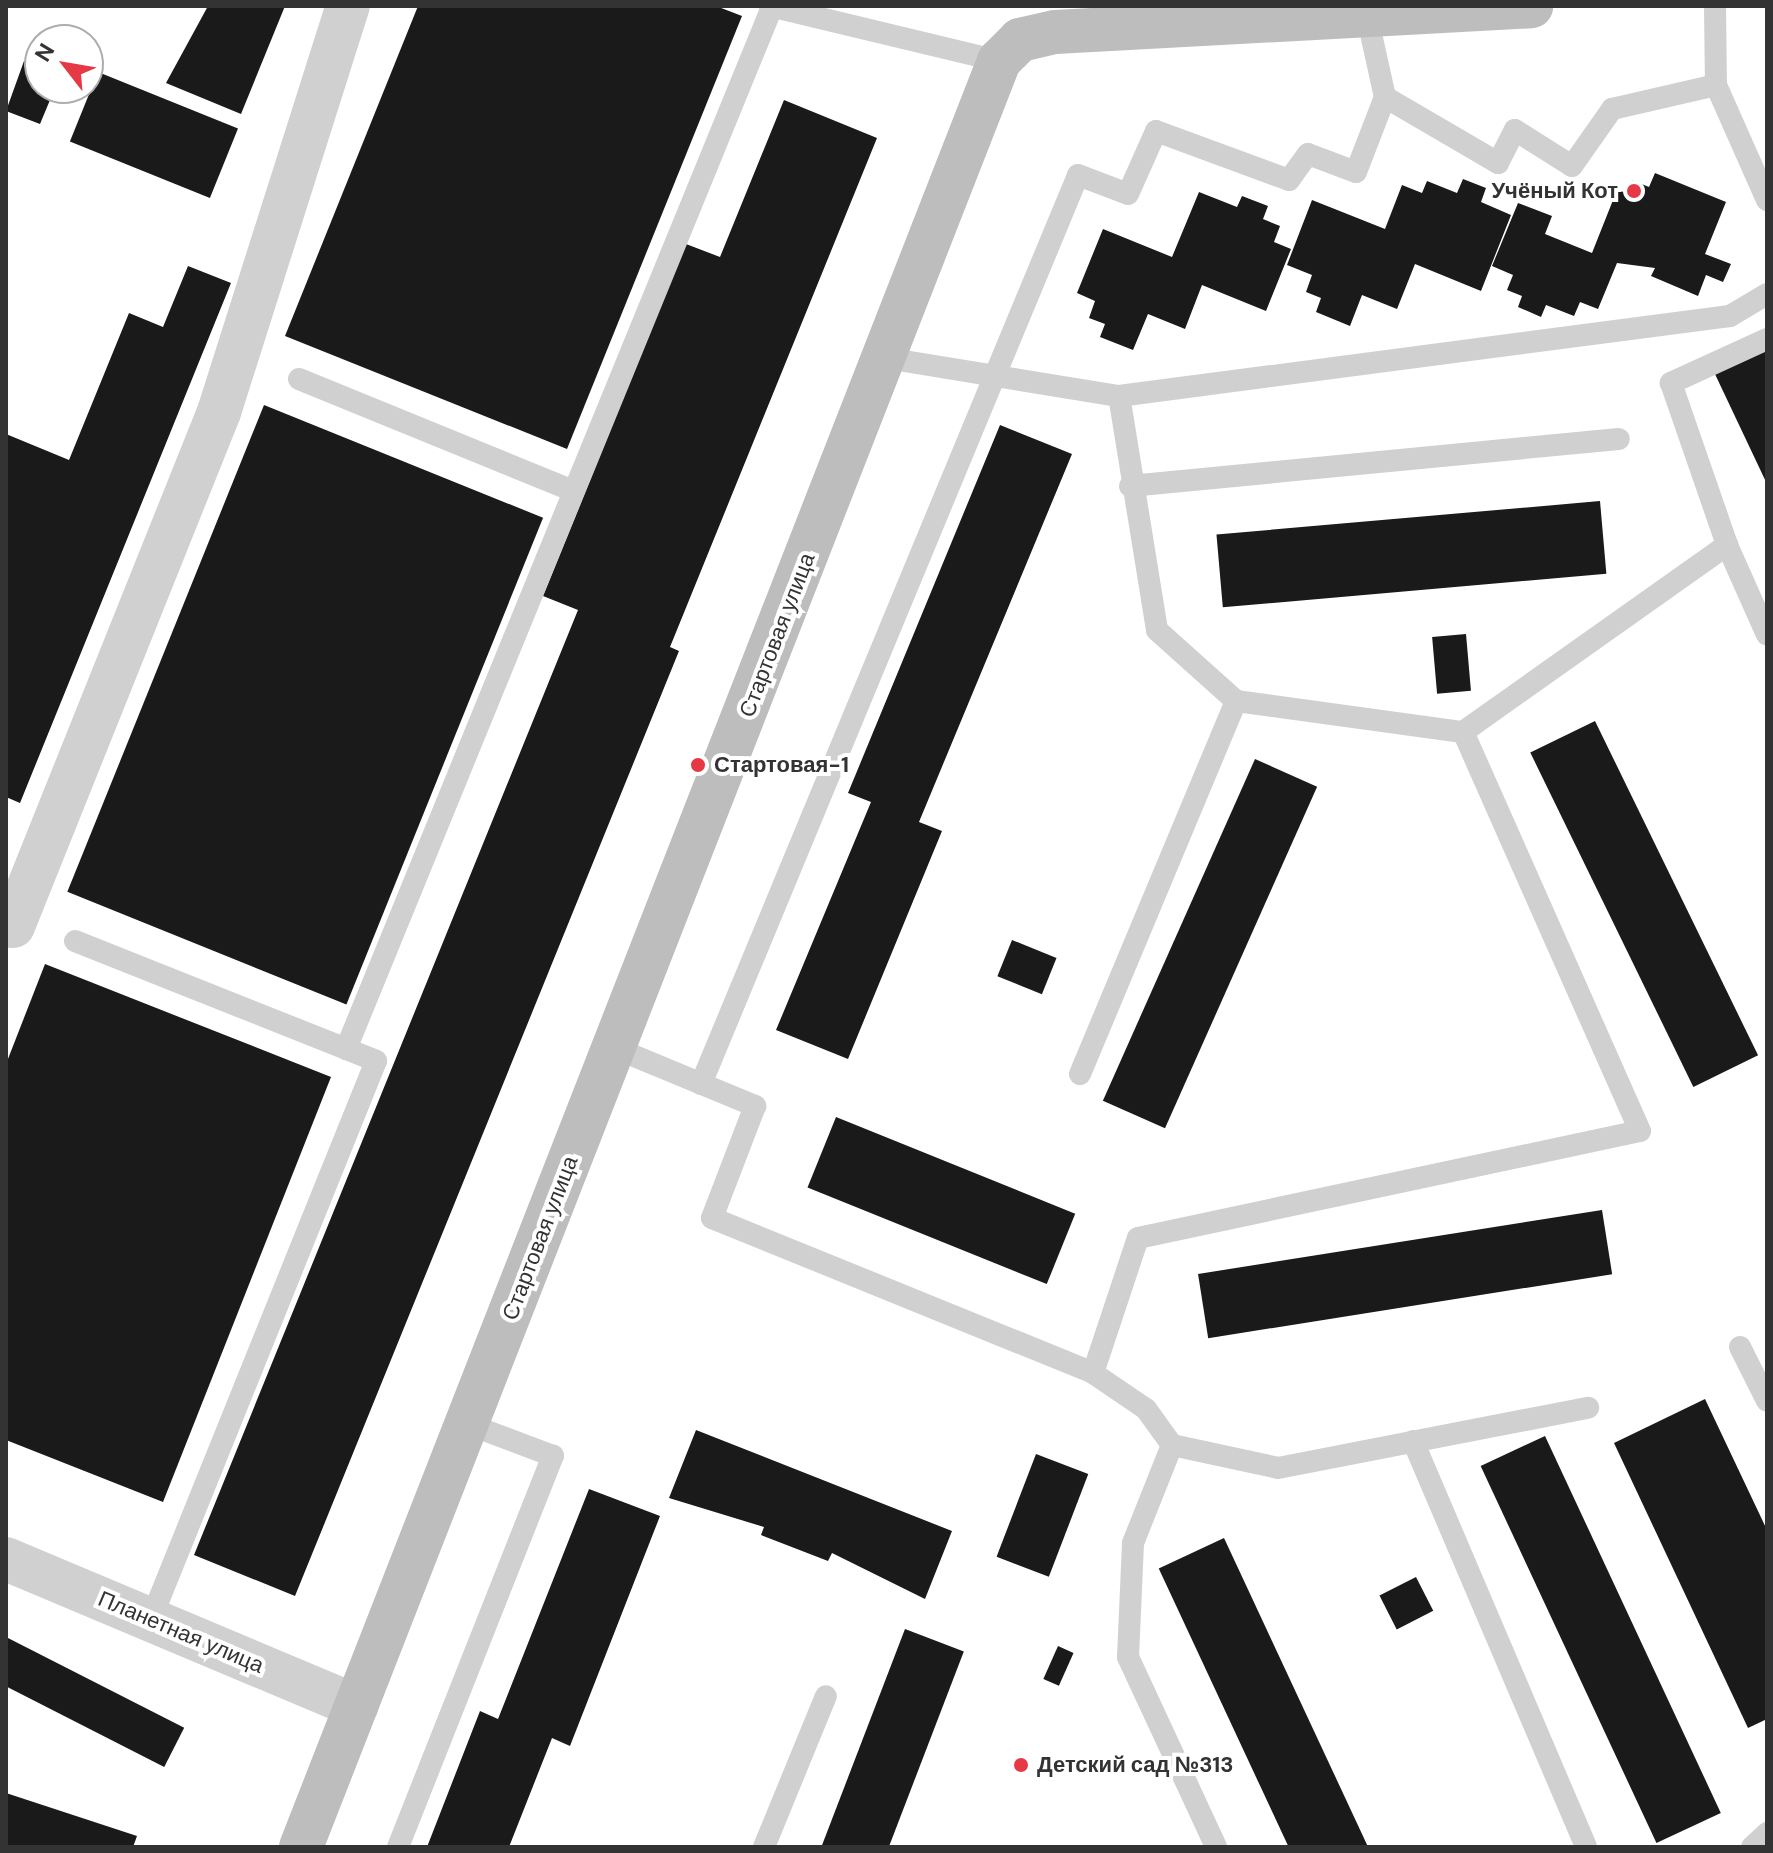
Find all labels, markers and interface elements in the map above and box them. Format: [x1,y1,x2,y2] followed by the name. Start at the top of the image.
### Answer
[24,24,104,104] north arrow
[28,38,61,67] text: N
[1491,178,1618,204] place label: Учёный Кот
[1625,182,1643,200] marker: Учёный Кот
[734,549,820,721] street label: Стартовая улица
[714,752,849,778] place label: Стартовая-1
[689,756,707,774] marker: Стартовая-1
[497,1152,583,1324] street label: Стартовая улица
[94,1585,268,1679] street label: Планетная улица
[1037,1752,1234,1778] place label: Детский сад №313
[1012,1756,1030,1774] marker: Детский сад №313

